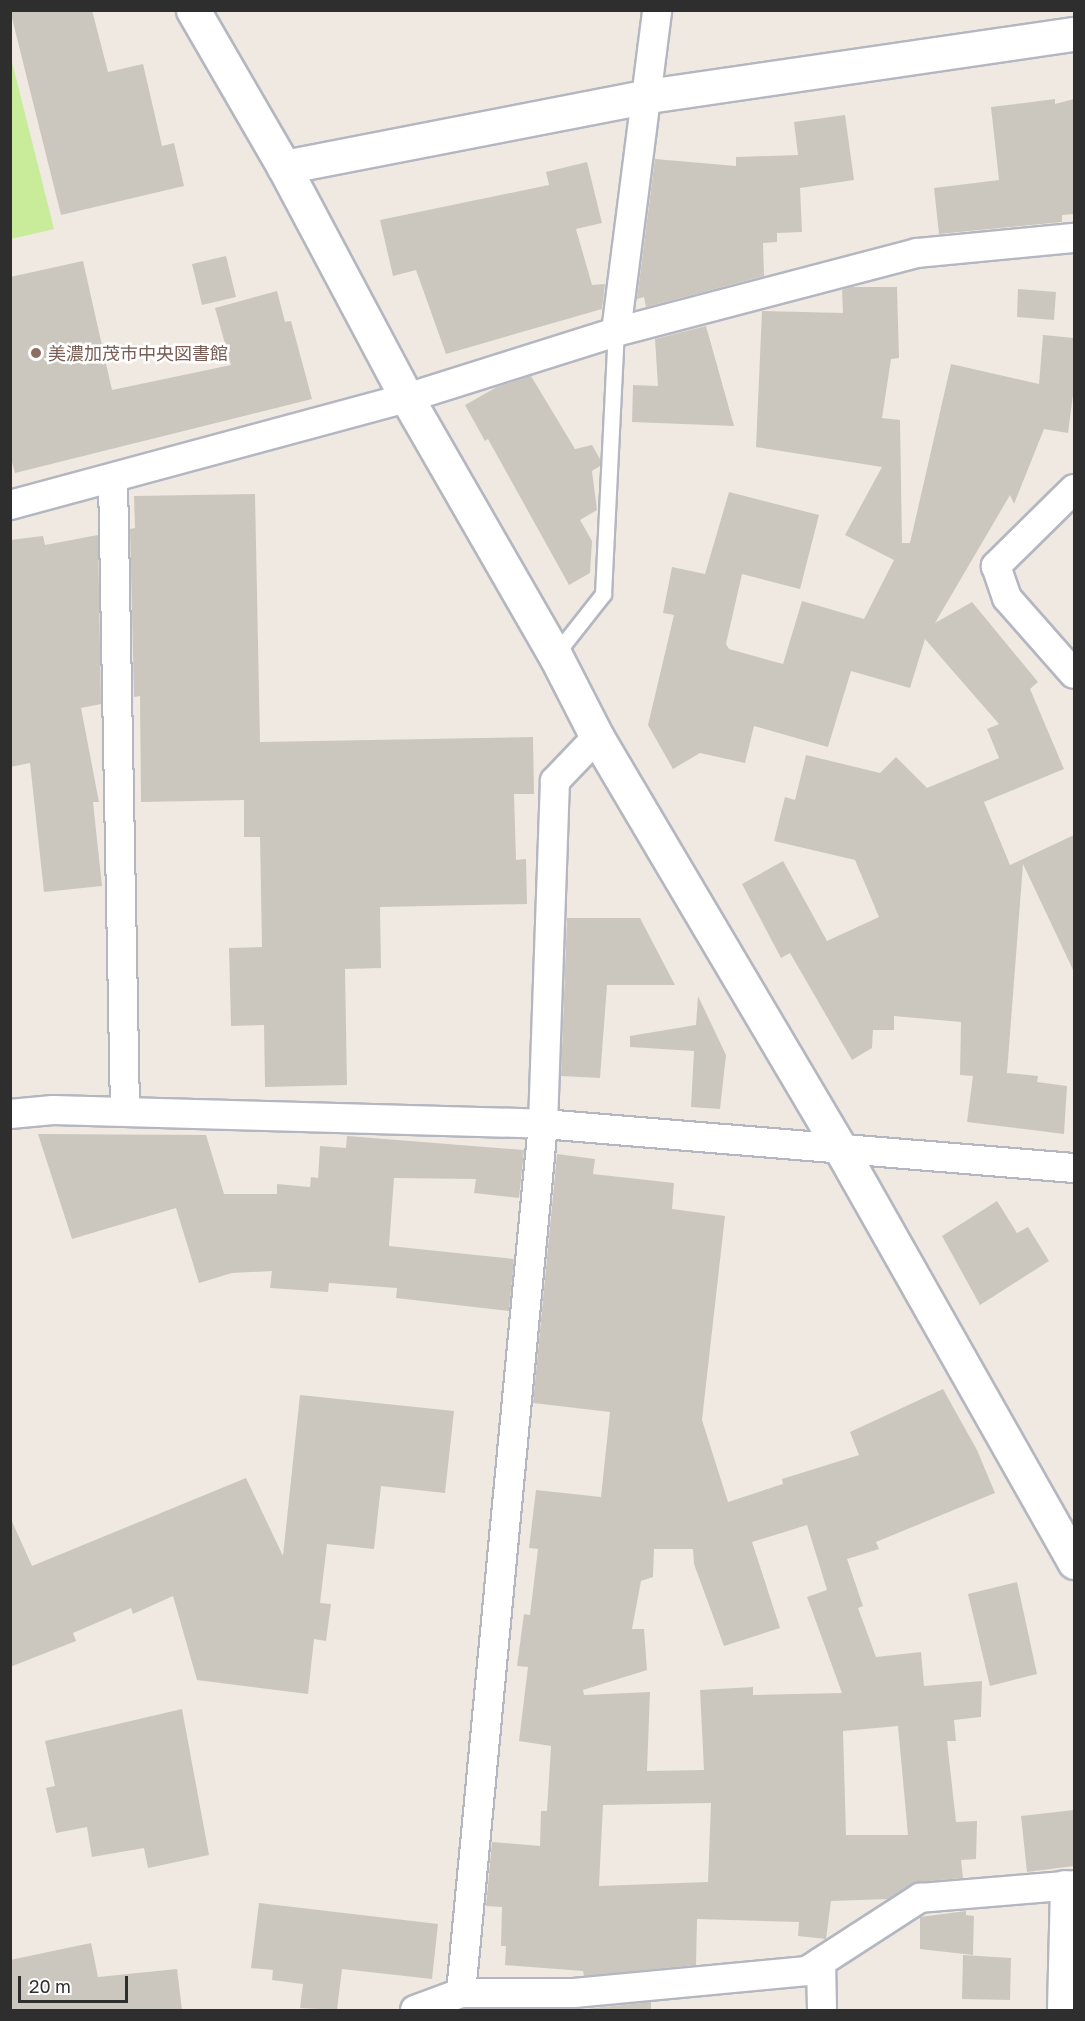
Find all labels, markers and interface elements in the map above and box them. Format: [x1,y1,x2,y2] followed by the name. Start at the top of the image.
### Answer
[48,342,228,364] place label: 美濃加茂市中央図書館
[29,346,43,360] marker: 美濃加茂市中央図書館
[21,1964,130,2002] scale bar
[29,1975,71,1997] text: 20 m

